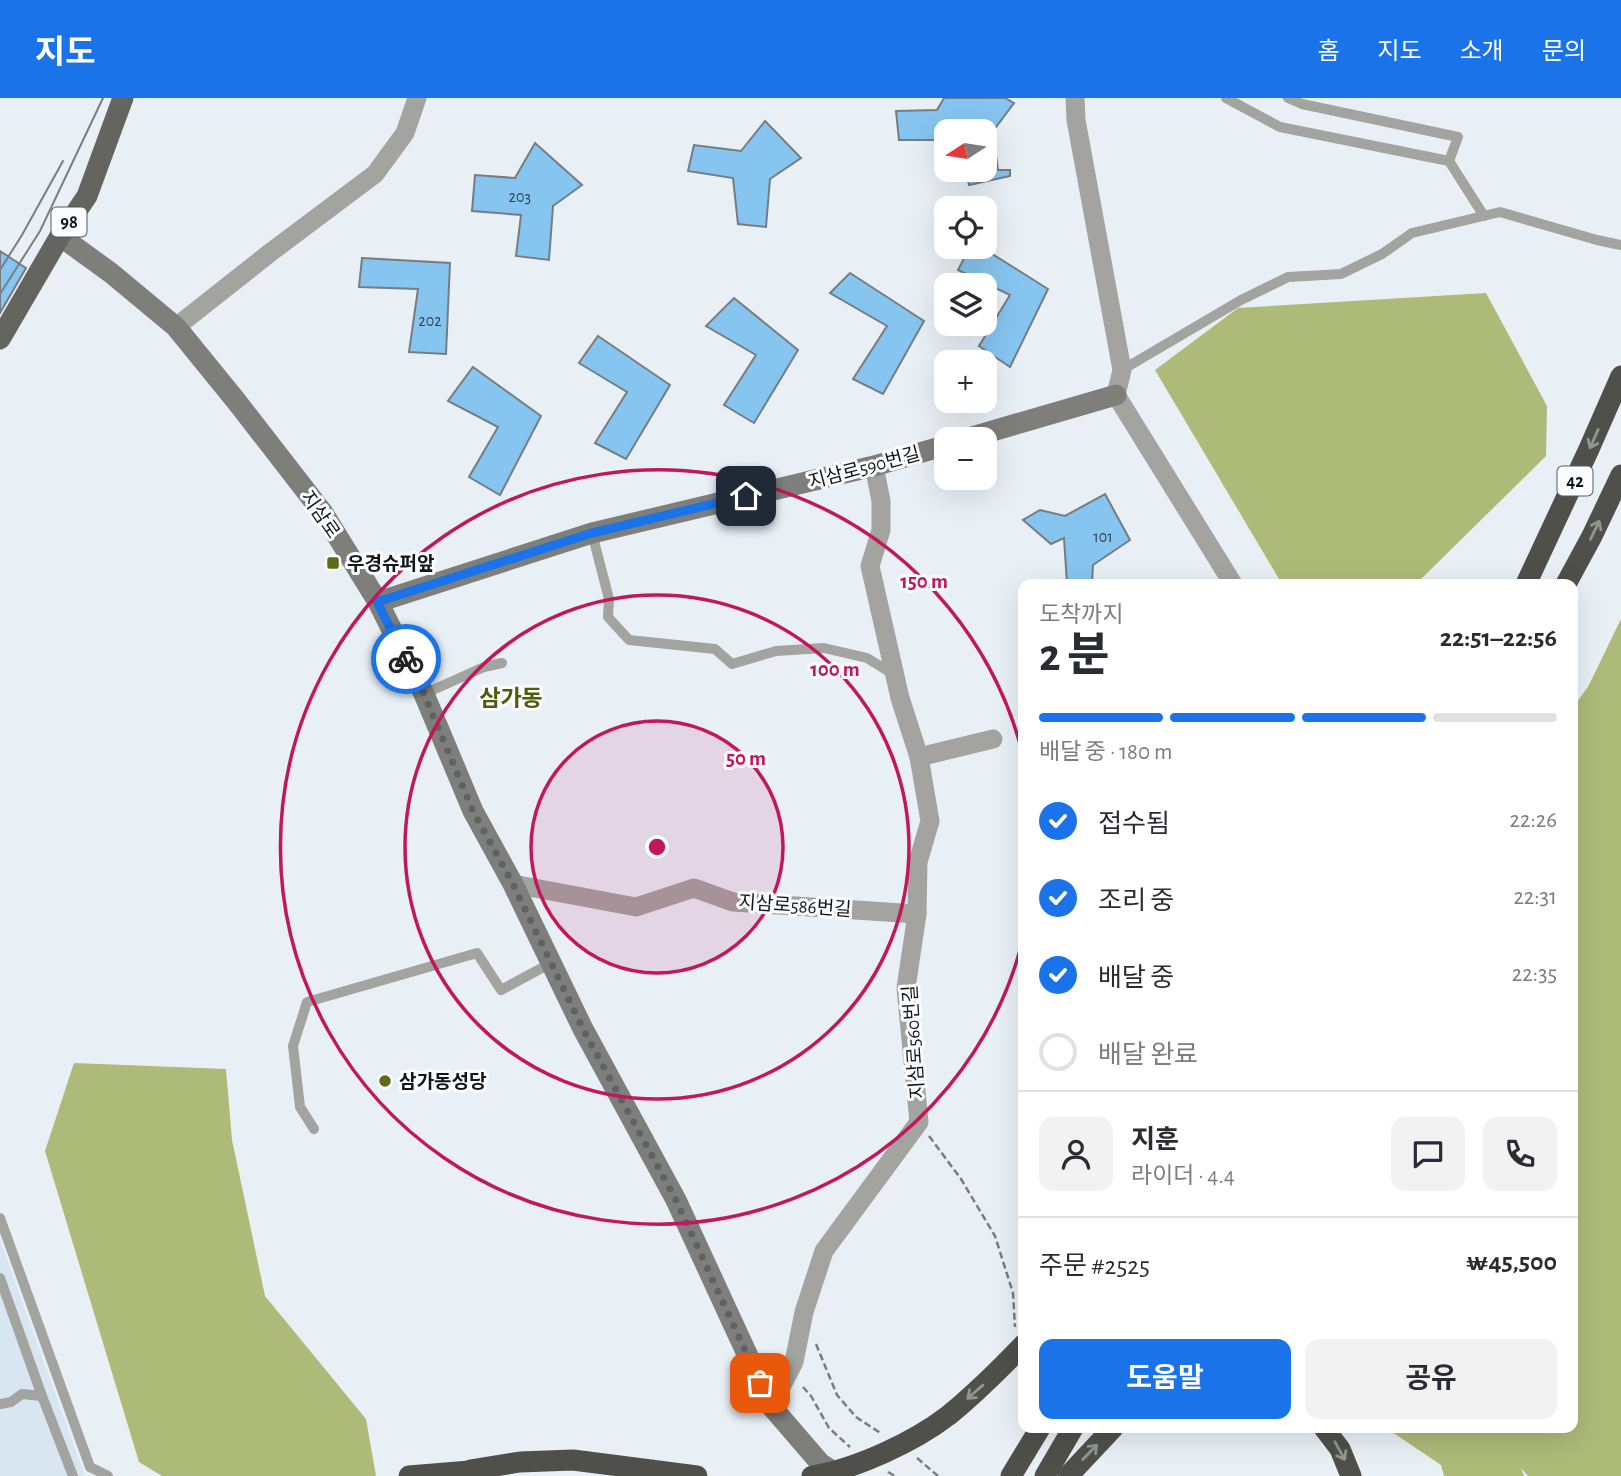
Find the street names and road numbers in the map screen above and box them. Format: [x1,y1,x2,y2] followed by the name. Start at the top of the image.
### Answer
[52,208,86,237] road number: 98
[806,444,922,492] street label: 지삼로590번길
[1558,466,1592,496] road number: 42
[297,487,343,542] street label: 지삼로
[738,892,852,920] street label: 지삼로586번길
[900,984,928,1100] street label: 지삼로560번길

